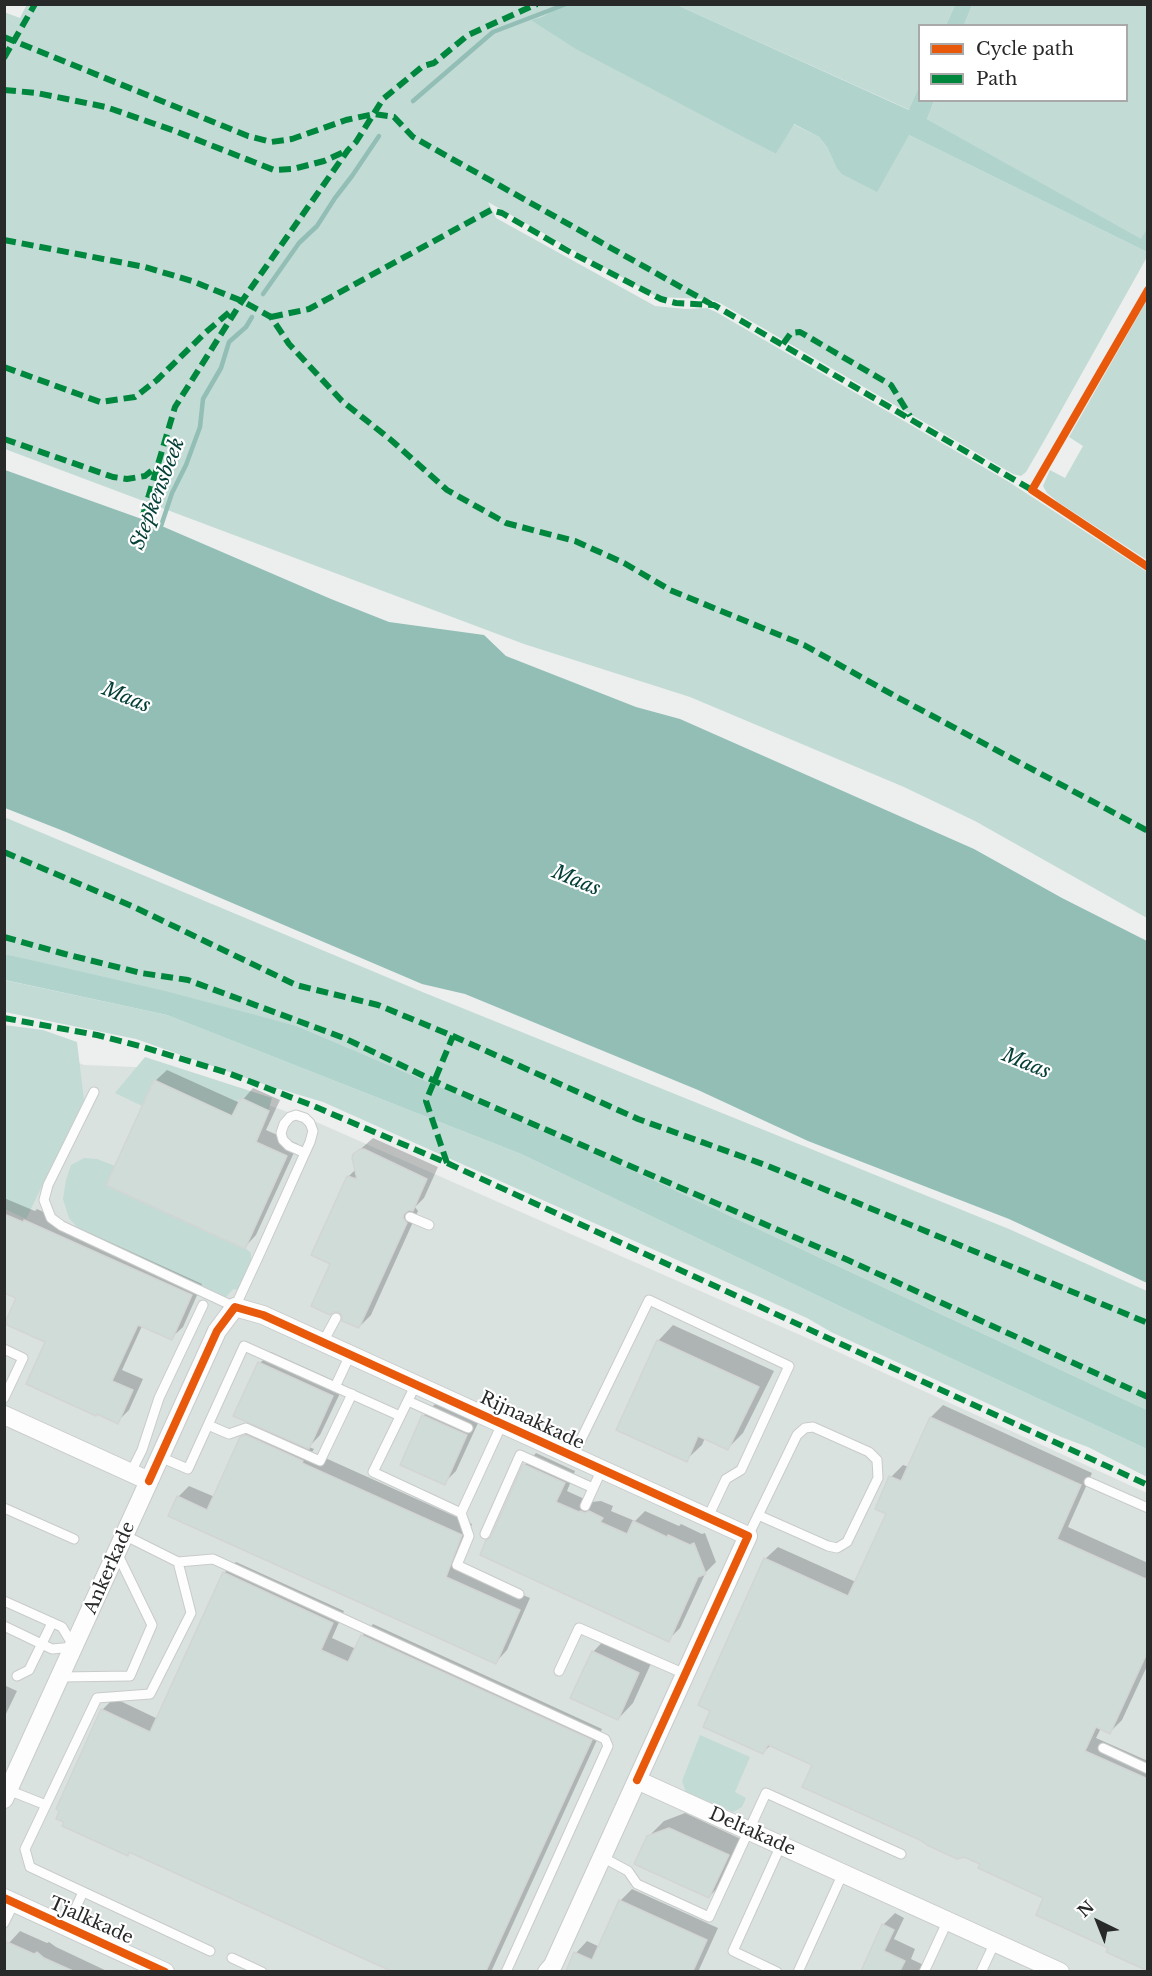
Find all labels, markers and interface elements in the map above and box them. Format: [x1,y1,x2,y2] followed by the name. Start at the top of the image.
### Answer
[918,24,1128,102] legend
[976,38,1074,60] text: Cycle path
[976,68,1017,90] text: Path
[126,435,190,553] water label: Stepkensbeek
[98,677,154,719] water label: Maas
[548,860,604,902] water label: Maas
[998,1043,1054,1085] water label: Maas
[476,1387,588,1455] street label: Rijnaakkade
[80,1518,140,1618] street label: Ankerkade
[705,1803,799,1861] street label: Deltakade
[1068,1892,1128,1952] north arrow
[46,1893,136,1949] street label: Tjalkkade
[1073,1896,1098,1921] text: N

